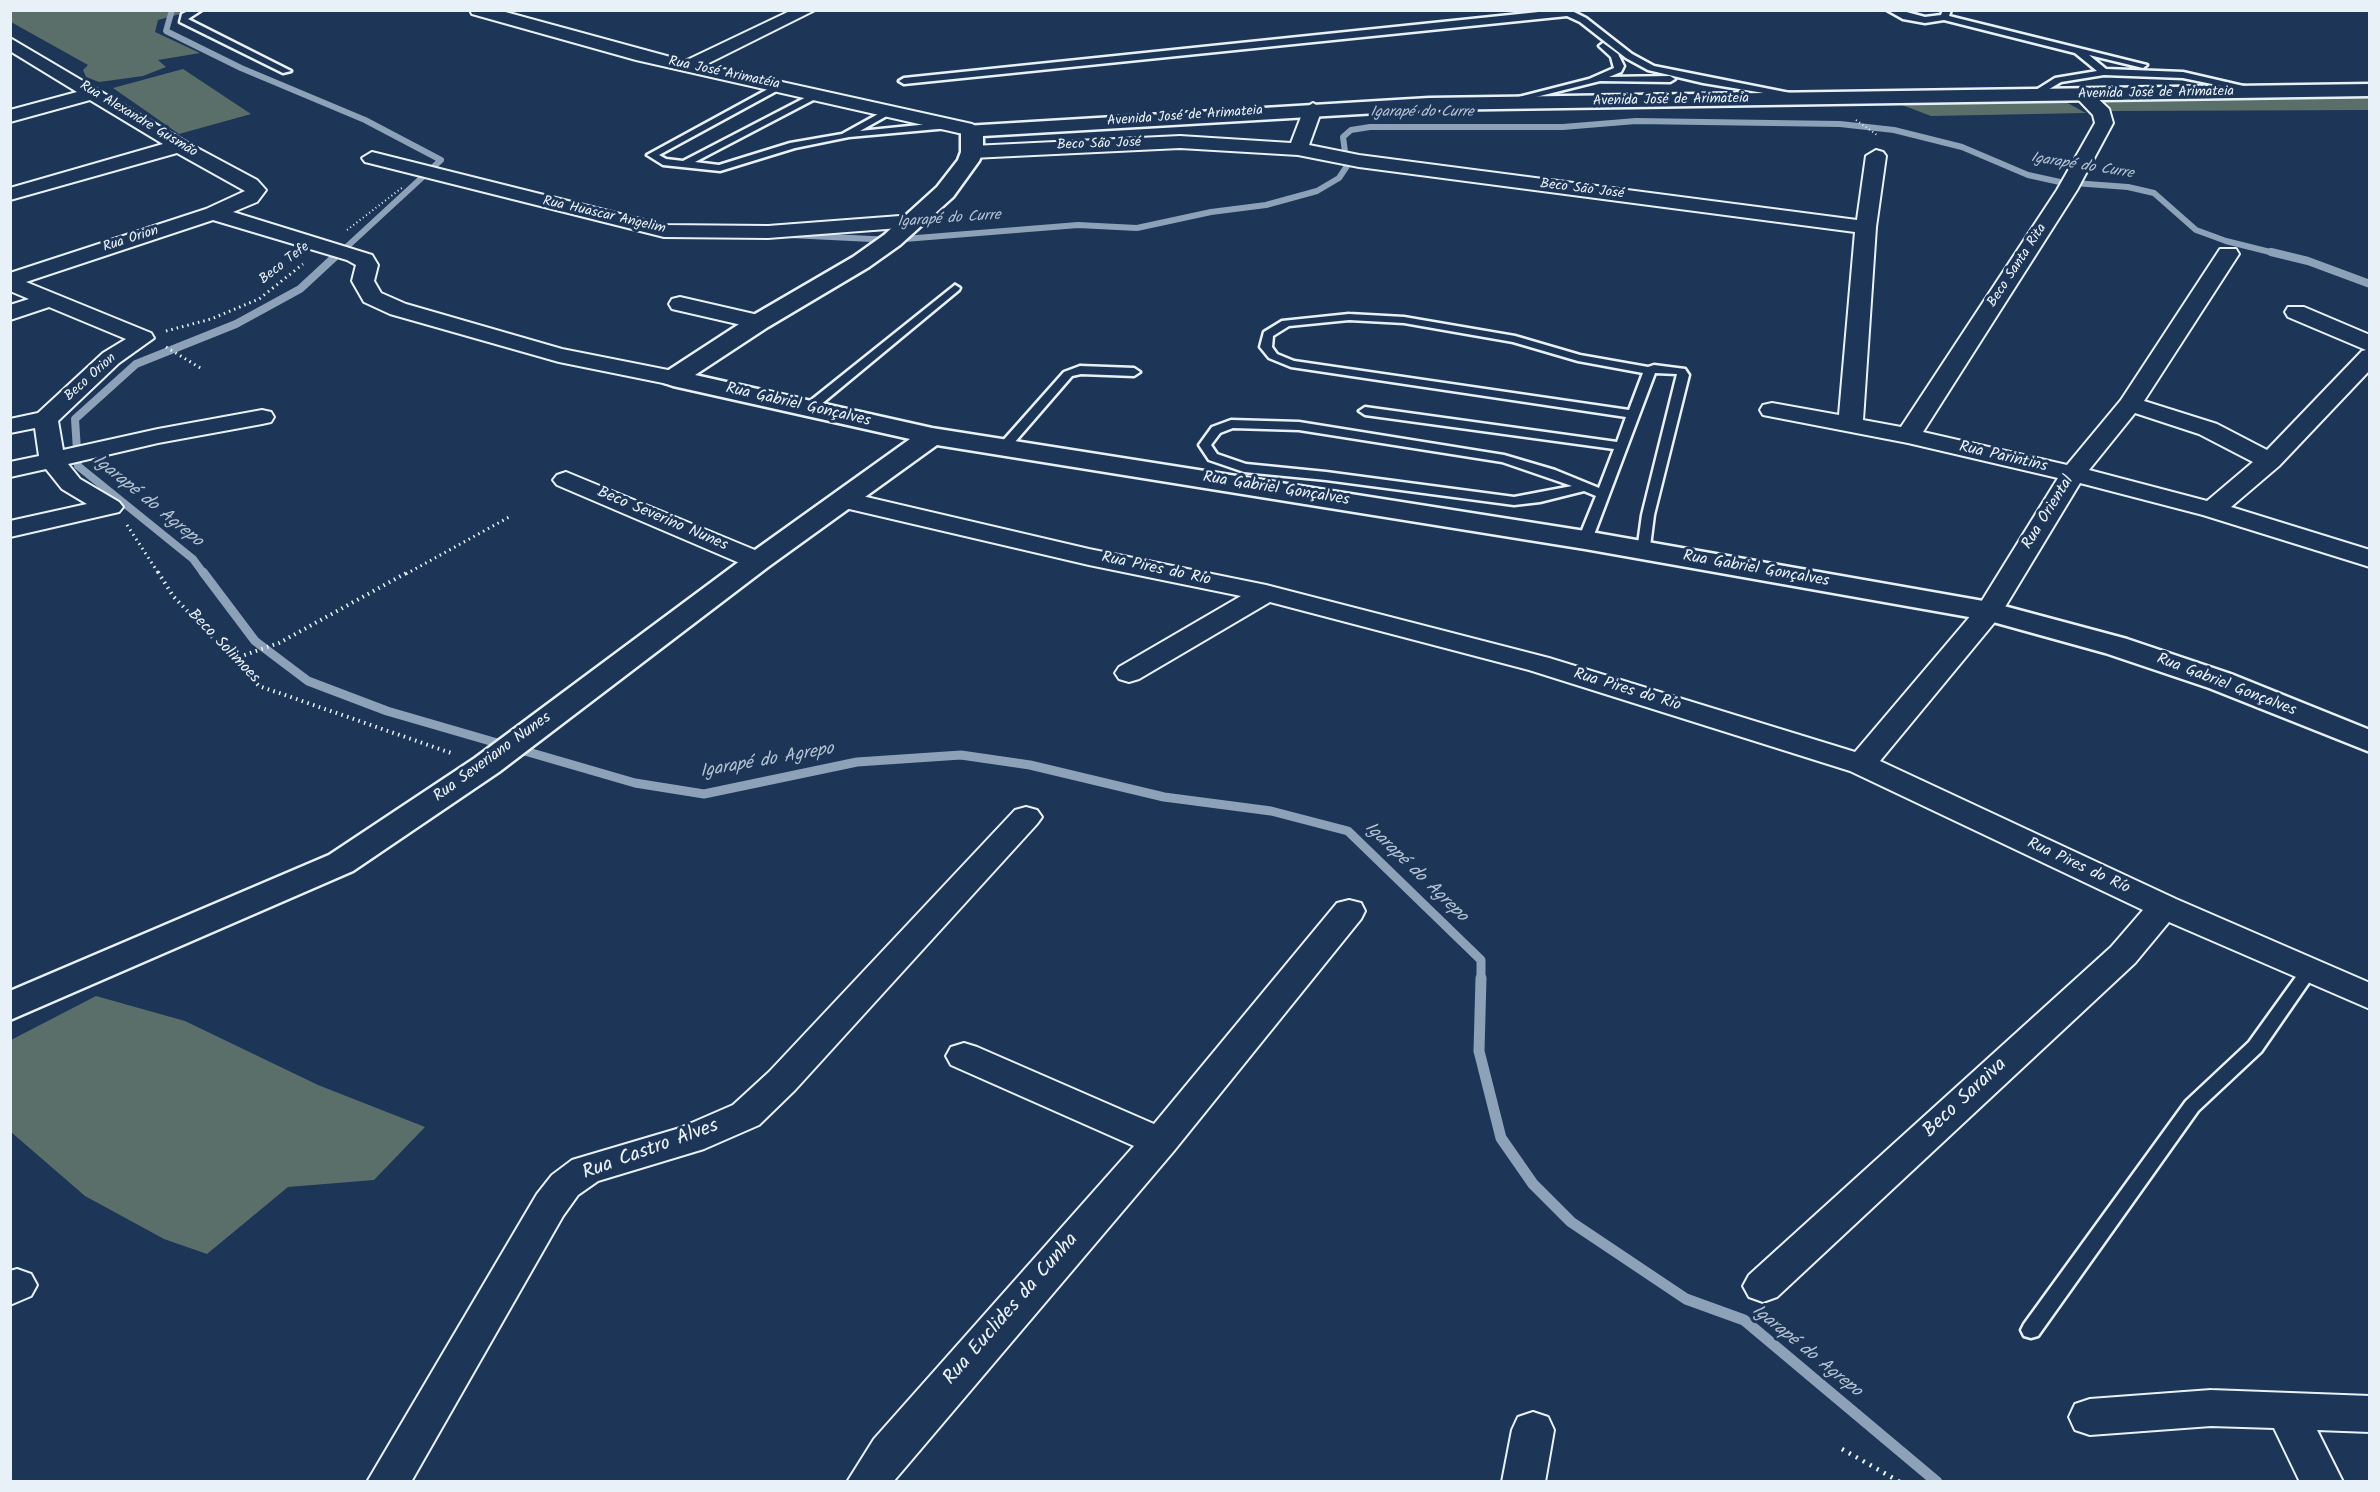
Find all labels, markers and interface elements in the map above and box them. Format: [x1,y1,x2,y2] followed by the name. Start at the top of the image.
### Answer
[667,54,781,94] street label: Rua José Arimatéia
[76,78,200,162] street label: Rua Alexandre Gusmão
[2078,84,2234,104] street label: Avenida José de Arimateia
[1593,91,1749,111] street label: Avenida José de Arimateia
[1107,103,1263,131] street label: Avenida José de Arimateia
[1370,104,1474,122] water label: Igarapé do Curre
[1057,135,1141,155] street label: Beco São José
[2029,150,2135,184] water label: Igarapé do Curre
[1539,177,1625,203] street label: Beco São José
[541,194,667,238] street label: Rua Huascar Angelim
[897,207,1001,233] water label: Igarapé do Curre
[1985,221,2051,311] street label: Beco Santa Rita
[101,223,161,257] street label: Rua Orion
[257,239,313,289] street label: Beco Tefe
[62,350,120,406] street label: Beco Orion
[724,380,872,432] street label: Rua Gabriel Gonçalves
[1957,439,2049,477] street label: Rua Parintins
[88,451,206,553] water label: Igarapé do Agrepo
[1201,469,1351,511] street label: Rua Gabriel Gonçalves
[2019,473,2079,553] street label: Rua Oriental
[594,484,730,556] street label: Beco Severino Nunes
[1681,548,1831,592] street label: Rua Gabriel Gonçalves
[1100,549,1212,591] street label: Rua Pires do Río
[183,606,263,688] street label: Beco Solimoes
[2153,650,2299,722] street label: Rua Gabriel Gonçalves
[1571,666,1683,716] street label: Rua Pires do Río
[431,709,555,807] street label: Rua Severiano Nunes
[698,740,836,784] water label: Igarapé do Agrepo
[1359,818,1471,928] water label: Igarapé do Agrepo
[2024,835,2132,899] street label: Rua Pires do Río
[1919,1054,2013,1144] street label: Beco Saraiva
[580,1115,722,1187] street label: Rua Castro Alves
[939,1229,1085,1391] street label: Rua Euclides da Cunha
[1747,1301,1865,1403] water label: Igarapé do Agrepo

